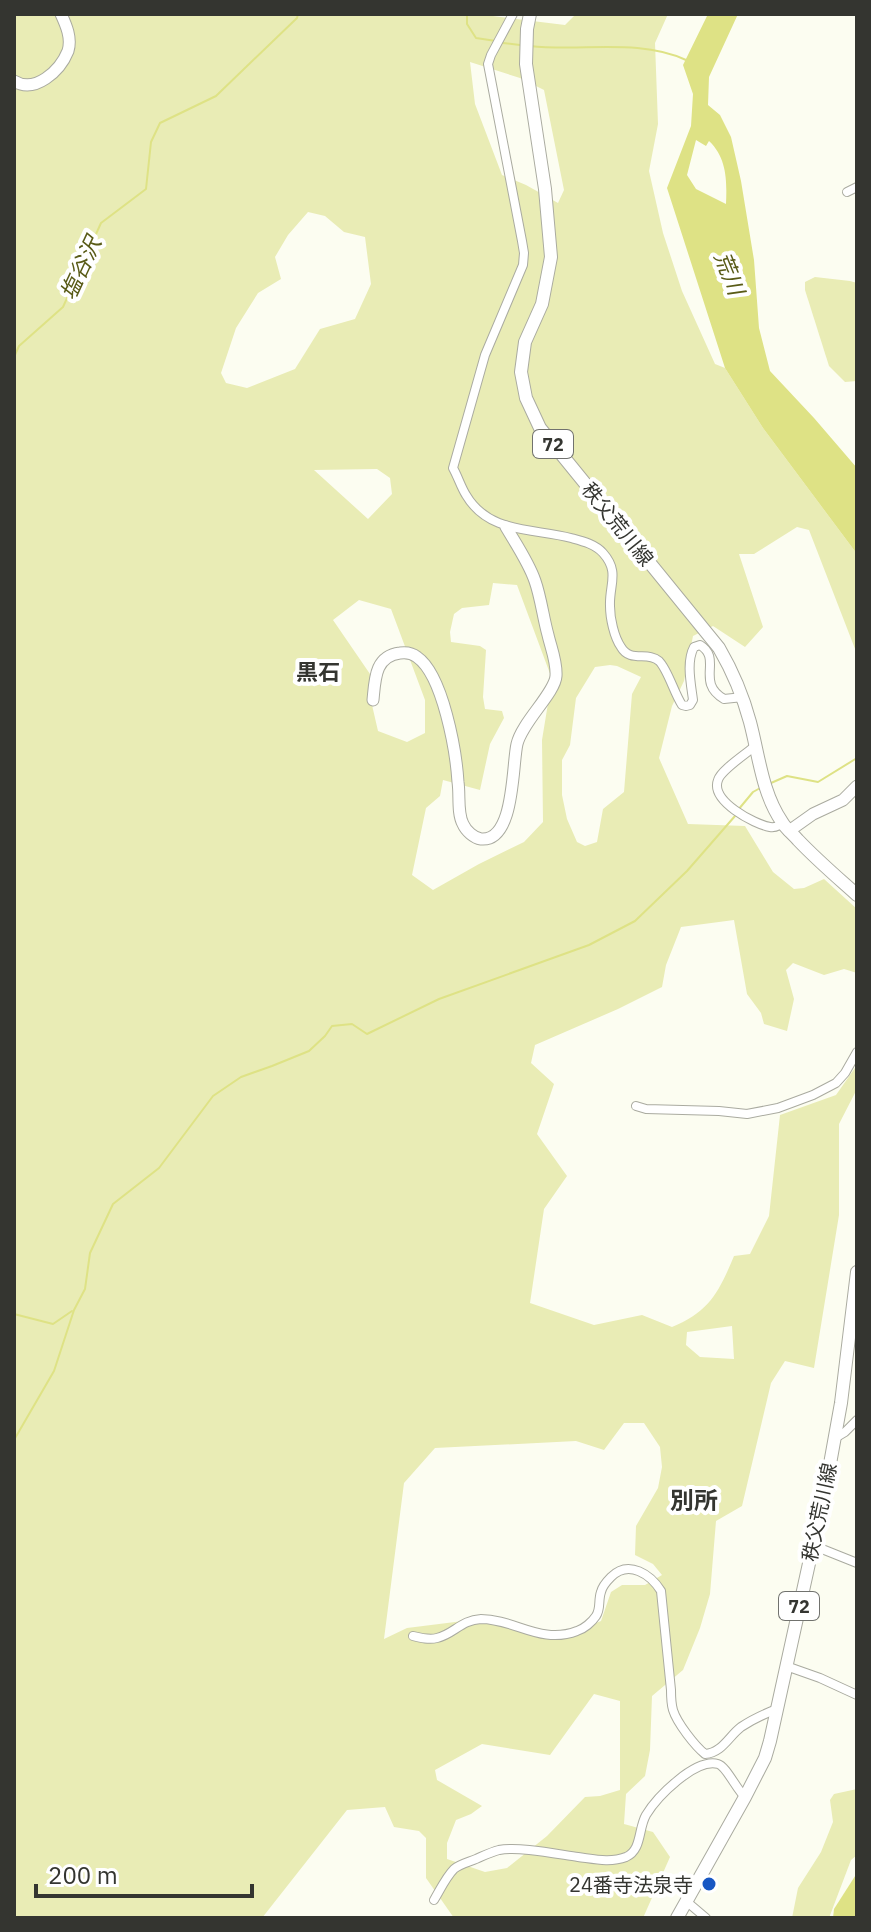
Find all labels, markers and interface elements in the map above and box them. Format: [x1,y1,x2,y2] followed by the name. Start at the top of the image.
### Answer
[53,229,108,304] water label: 塩谷沢
[708,247,752,301] water label: 荒川
[533,430,573,458] road number: 72
[576,477,660,571] street label: 秩父荒川線
[296,657,340,686] district label: 黒石
[795,1460,843,1564] street label: 秩父荒川線
[670,1484,718,1516] district label: 別所
[779,1592,819,1620] road number: 72
[36,1848,252,1898] scale bar
[48,1859,118,1891] text: 200 m
[569,1871,693,1898] place label: 24番寺法泉寺
[700,1875,718,1893] marker: 24番寺法泉寺

